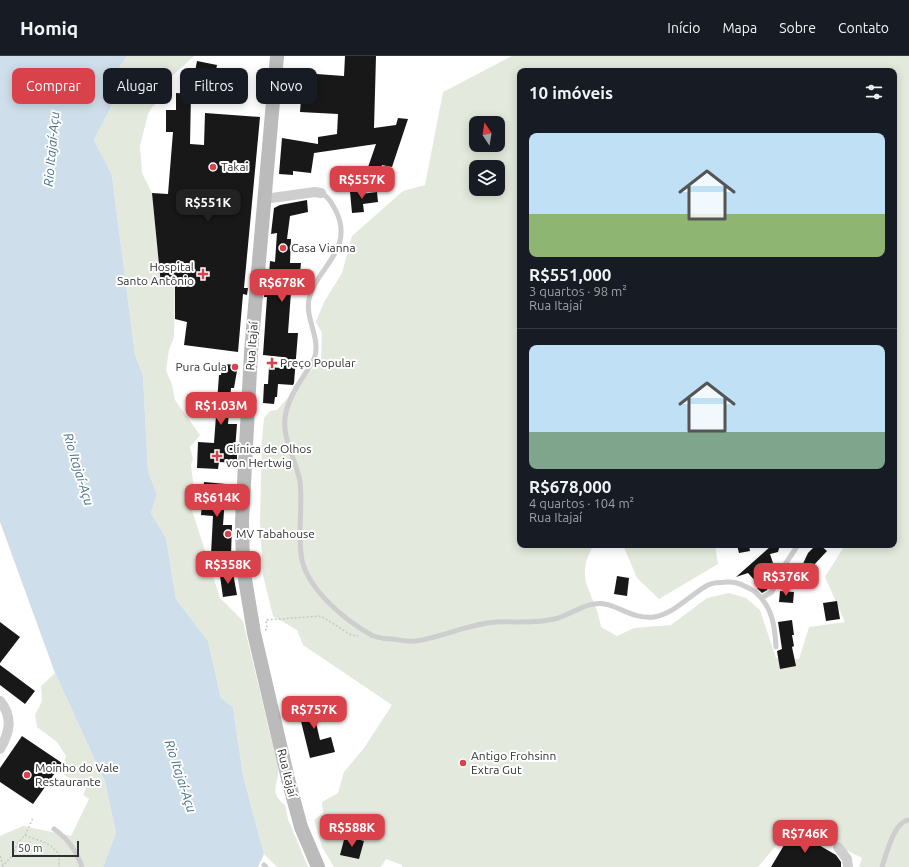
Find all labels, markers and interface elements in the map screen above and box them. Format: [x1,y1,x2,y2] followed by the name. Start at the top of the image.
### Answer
[20,17,78,39] text: Homiq
[667,20,700,36] text: Início
[722,20,757,36] text: Mapa
[779,20,816,36] text: Sobre
[838,20,889,36] text: Contato
[12,68,95,104] chip: Comprar
[103,68,172,104] chip: Alugar
[180,68,248,104] chip: Filtros
[256,68,317,104] chip: Novo
[863,81,885,103] icon: filters
[529,83,613,102] text: 10 imóveis
[41,111,61,187] water label: Rio Itajaí-Açu
[469,116,505,152] north arrow
[469,116,505,196] map controls
[671,159,743,231] icon: home
[221,160,249,173] place label: Takai
[469,160,505,196] button: layers
[208,162,218,172] marker: Takai
[329,166,395,200] pin: R$557K
[339,172,385,186] text: R$557K
[175,189,241,223] pin: R$551K
[185,195,231,209] text: R$551K
[291,241,356,254] place label: Casa Vianna
[278,243,288,253] marker: Casa Vianna
[117,260,194,287] place label: Hospital Santo Antônio
[529,265,611,284] text: R$551,000
[197,268,209,280] marker: Hospital Santo Antônio
[249,269,315,303] pin: R$678K
[259,275,305,289] text: R$678K
[529,284,627,298] text: 3 quartos · 98 m²
[529,298,582,312] text: Rua Itajaí
[243,320,260,371] street label: Rua Itajaí
[280,356,356,369] place label: Preço Popular
[267,358,277,368] marker: Preço Popular
[175,360,227,373] place label: Pura Gula
[230,362,240,372] marker: Pura Gula
[671,371,743,443] icon: home
[184,392,258,426] pin: R$1.03M
[195,398,247,412] text: R$1.03M
[61,431,97,507] water label: Rio Itajaí-Açu
[226,442,312,469] place label: Clínica de Olhos von Hertwig
[211,450,223,462] marker: Clínica de Olhos von Hertwig
[529,477,611,496] text: R$678,000
[184,484,250,518] pin: R$614K
[194,490,240,504] text: R$614K
[529,496,634,510] text: 4 quartos · 104 m²
[529,510,582,524] text: Rua Itajaí
[236,527,315,540] place label: MV Tabahouse
[223,529,233,539] marker: MV Tabahouse
[195,551,261,585] pin: R$358K
[205,557,251,571] text: R$358K
[753,563,819,597] pin: R$376K
[763,569,809,583] text: R$376K
[281,696,347,730] pin: R$757K
[291,702,337,716] text: R$757K
[163,738,199,814] water label: Rio Itajaí-Açu
[275,747,300,799] street label: Rua Itajaí
[471,749,556,776] place label: Antigo Frohsinn Extra Gut
[458,758,468,768] marker: Antigo Frohsinn Extra Gut
[35,761,119,788] place label: Moinho do Vale Restaurante
[22,770,32,780] marker: Moinho do Vale Restaurante
[319,814,385,848] pin: R$588K
[329,820,375,834] text: R$588K
[772,820,838,854] pin: R$746K
[782,826,828,840] text: R$746K
[12,839,79,858] scale bar
[18,842,42,854] text: 50 m

